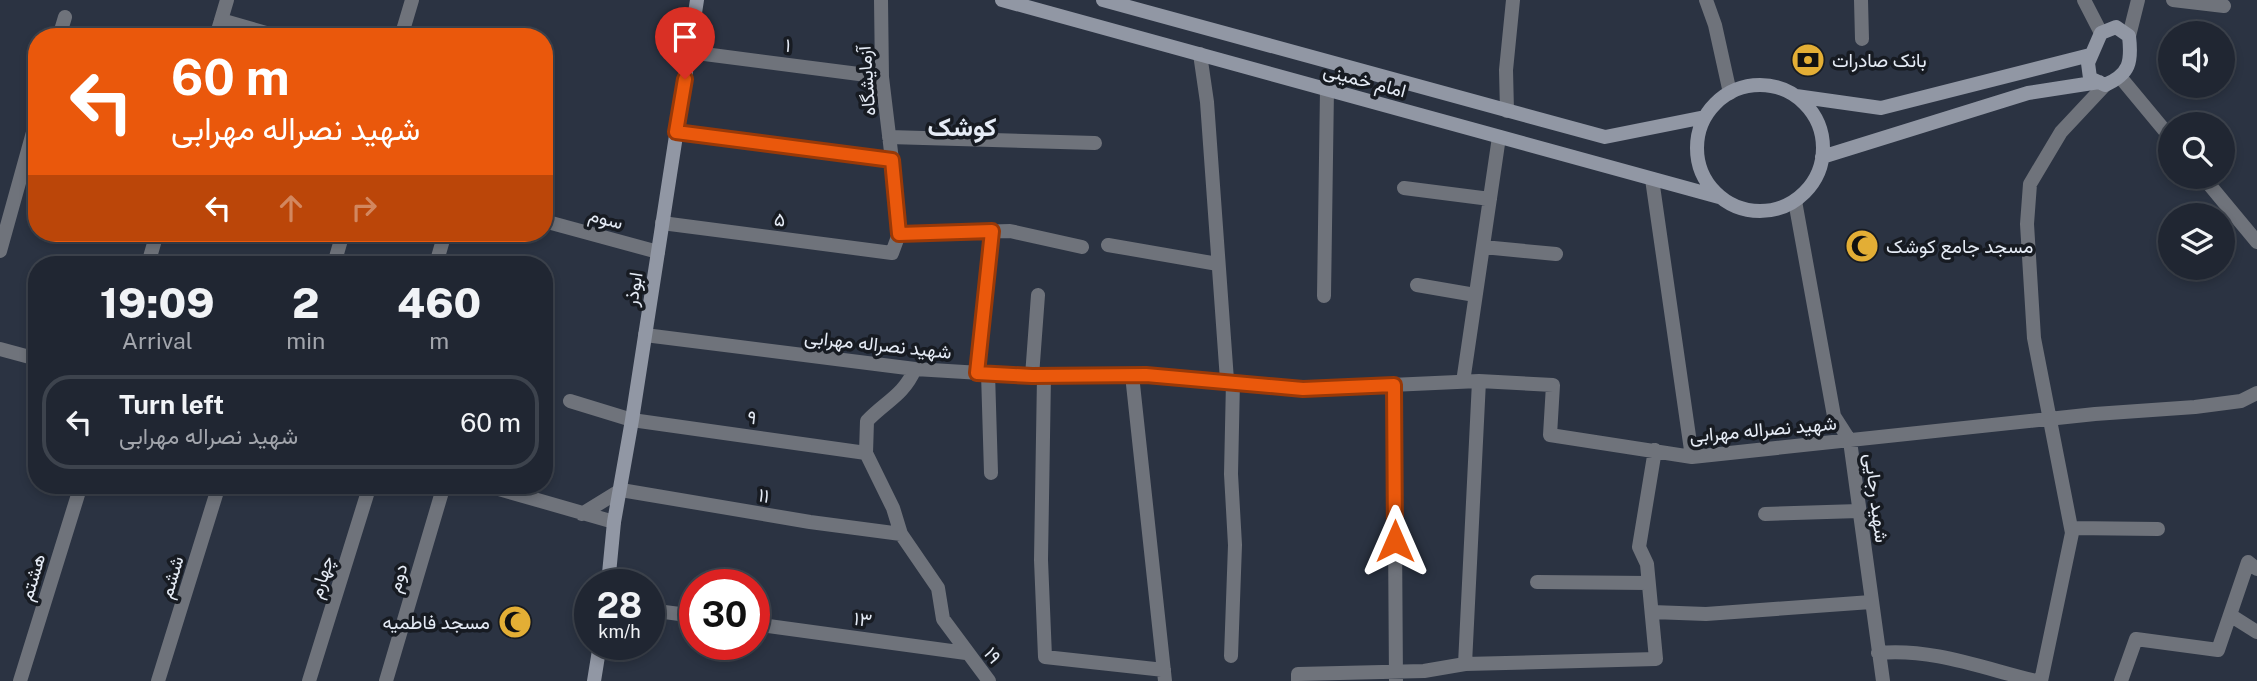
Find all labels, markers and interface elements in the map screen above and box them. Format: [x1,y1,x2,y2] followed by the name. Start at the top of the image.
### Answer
[655,7,715,79] pin
[666,18,704,56] icon: arrive
[2158,21,2235,280] map controls
[2158,21,2235,98] button: sound
[784,34,792,56] street label: ۱
[1789,41,1827,79] bank icon: بانک صادرات
[852,44,880,117] street label: آزمایشگاه
[171,48,290,106] text: 60 m
[1832,49,1927,72] place label: بانک صادرات
[56,56,147,147] icon: left
[1321,58,1409,104] street label: امام خمینی
[171,110,420,147] text: شهید نصراله مهرابی
[927,111,997,143] district label: کوشک
[2158,112,2235,189] button: search
[199,189,237,227] icon: left
[272,189,310,227] icon: ahead
[345,189,383,227] icon: right
[586,203,626,235] street label: سوم
[2158,203,2235,280] button: layers
[773,207,787,231] street label: ۵
[1843,227,1881,265] mosque icon: مسجد جامع کوشک
[1886,235,2033,260] place label: مسجد جامع کوشک
[619,270,648,309] street label: ابوذر
[100,278,215,327] text: 19:09
[292,278,320,327] text: 2
[397,278,481,327] text: 460
[803,325,953,364] street label: شهید نصراله مهرابی
[122,327,193,354] text: Arrival
[286,327,325,354] text: min
[429,327,449,354] text: m
[119,389,224,420] text: Turn left
[60,403,98,441] icon: left
[746,405,758,429] street label: ۹
[460,407,521,438] text: 60 m
[1688,412,1838,447] street label: شهید نصراله مهرابی
[119,422,298,449] text: شهید نصراله مهرابی
[1860,452,1893,544] street label: شهید رجایی
[757,483,771,507] street label: ۱۱
[1358,504,1432,578] position arrow
[14,551,51,604] street label: هشتم
[154,553,190,601] street label: ششم
[304,553,341,602] street label: چهارم
[382,561,413,595] street label: دوم
[679,569,770,660] speed limit sign: 30
[597,585,642,626] text: 28
[496,603,534,641] mosque icon: مسجد فاطمیه
[853,607,873,631] street label: ۱۳
[382,611,490,634] place label: مسجد فاطمیه
[598,621,641,642] text: km/h
[980,642,1006,668] street label: ۱۹

